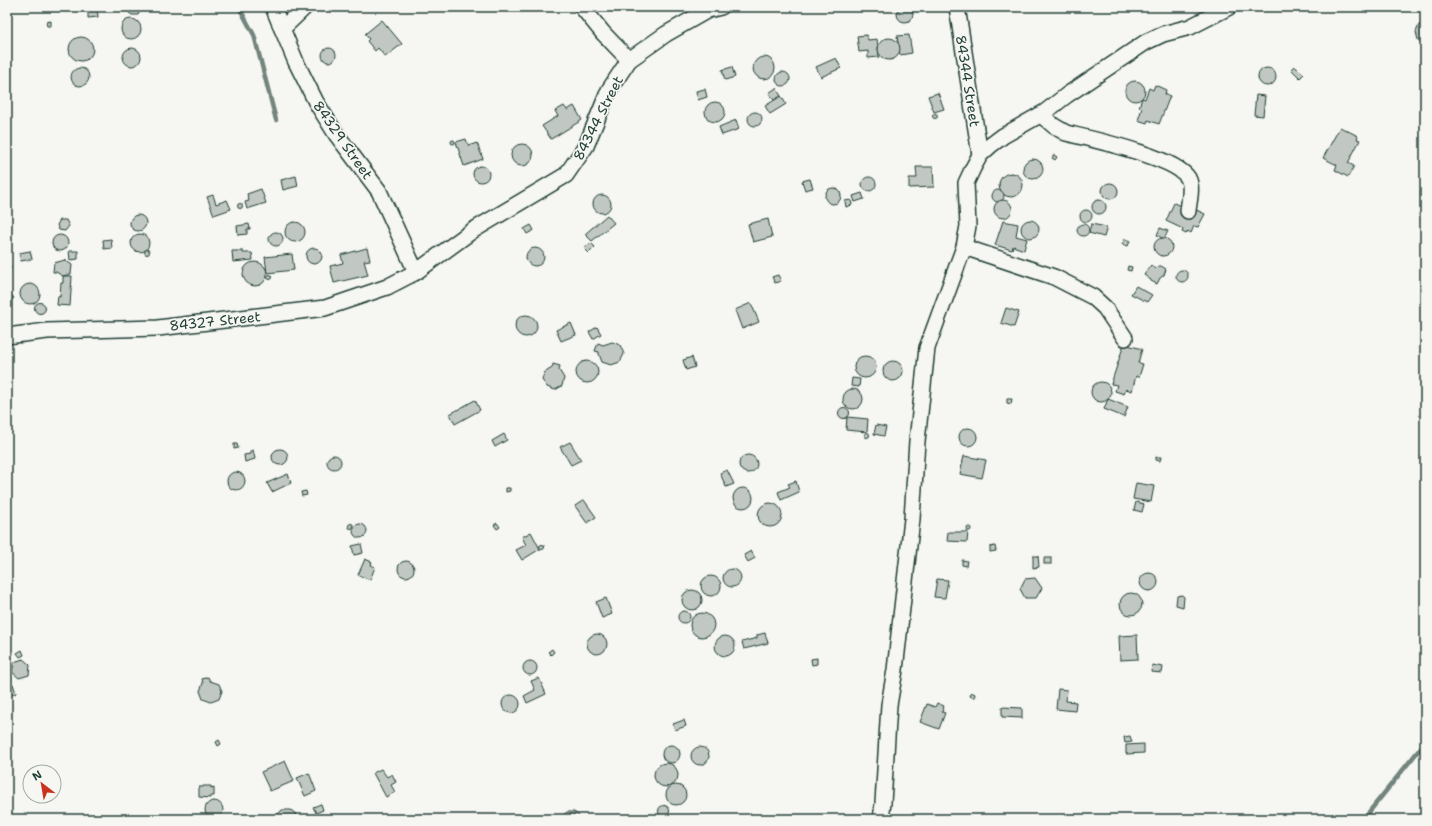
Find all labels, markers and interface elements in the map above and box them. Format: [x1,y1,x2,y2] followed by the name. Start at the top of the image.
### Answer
[952,34,984,128] street label: 84344 Street
[569,73,627,163] street label: 84344 Street
[309,97,377,183] street label: 84329 Street
[169,307,261,335] street label: 84327 Street
[22,764,62,804] north arrow
[30,767,45,785] text: N

